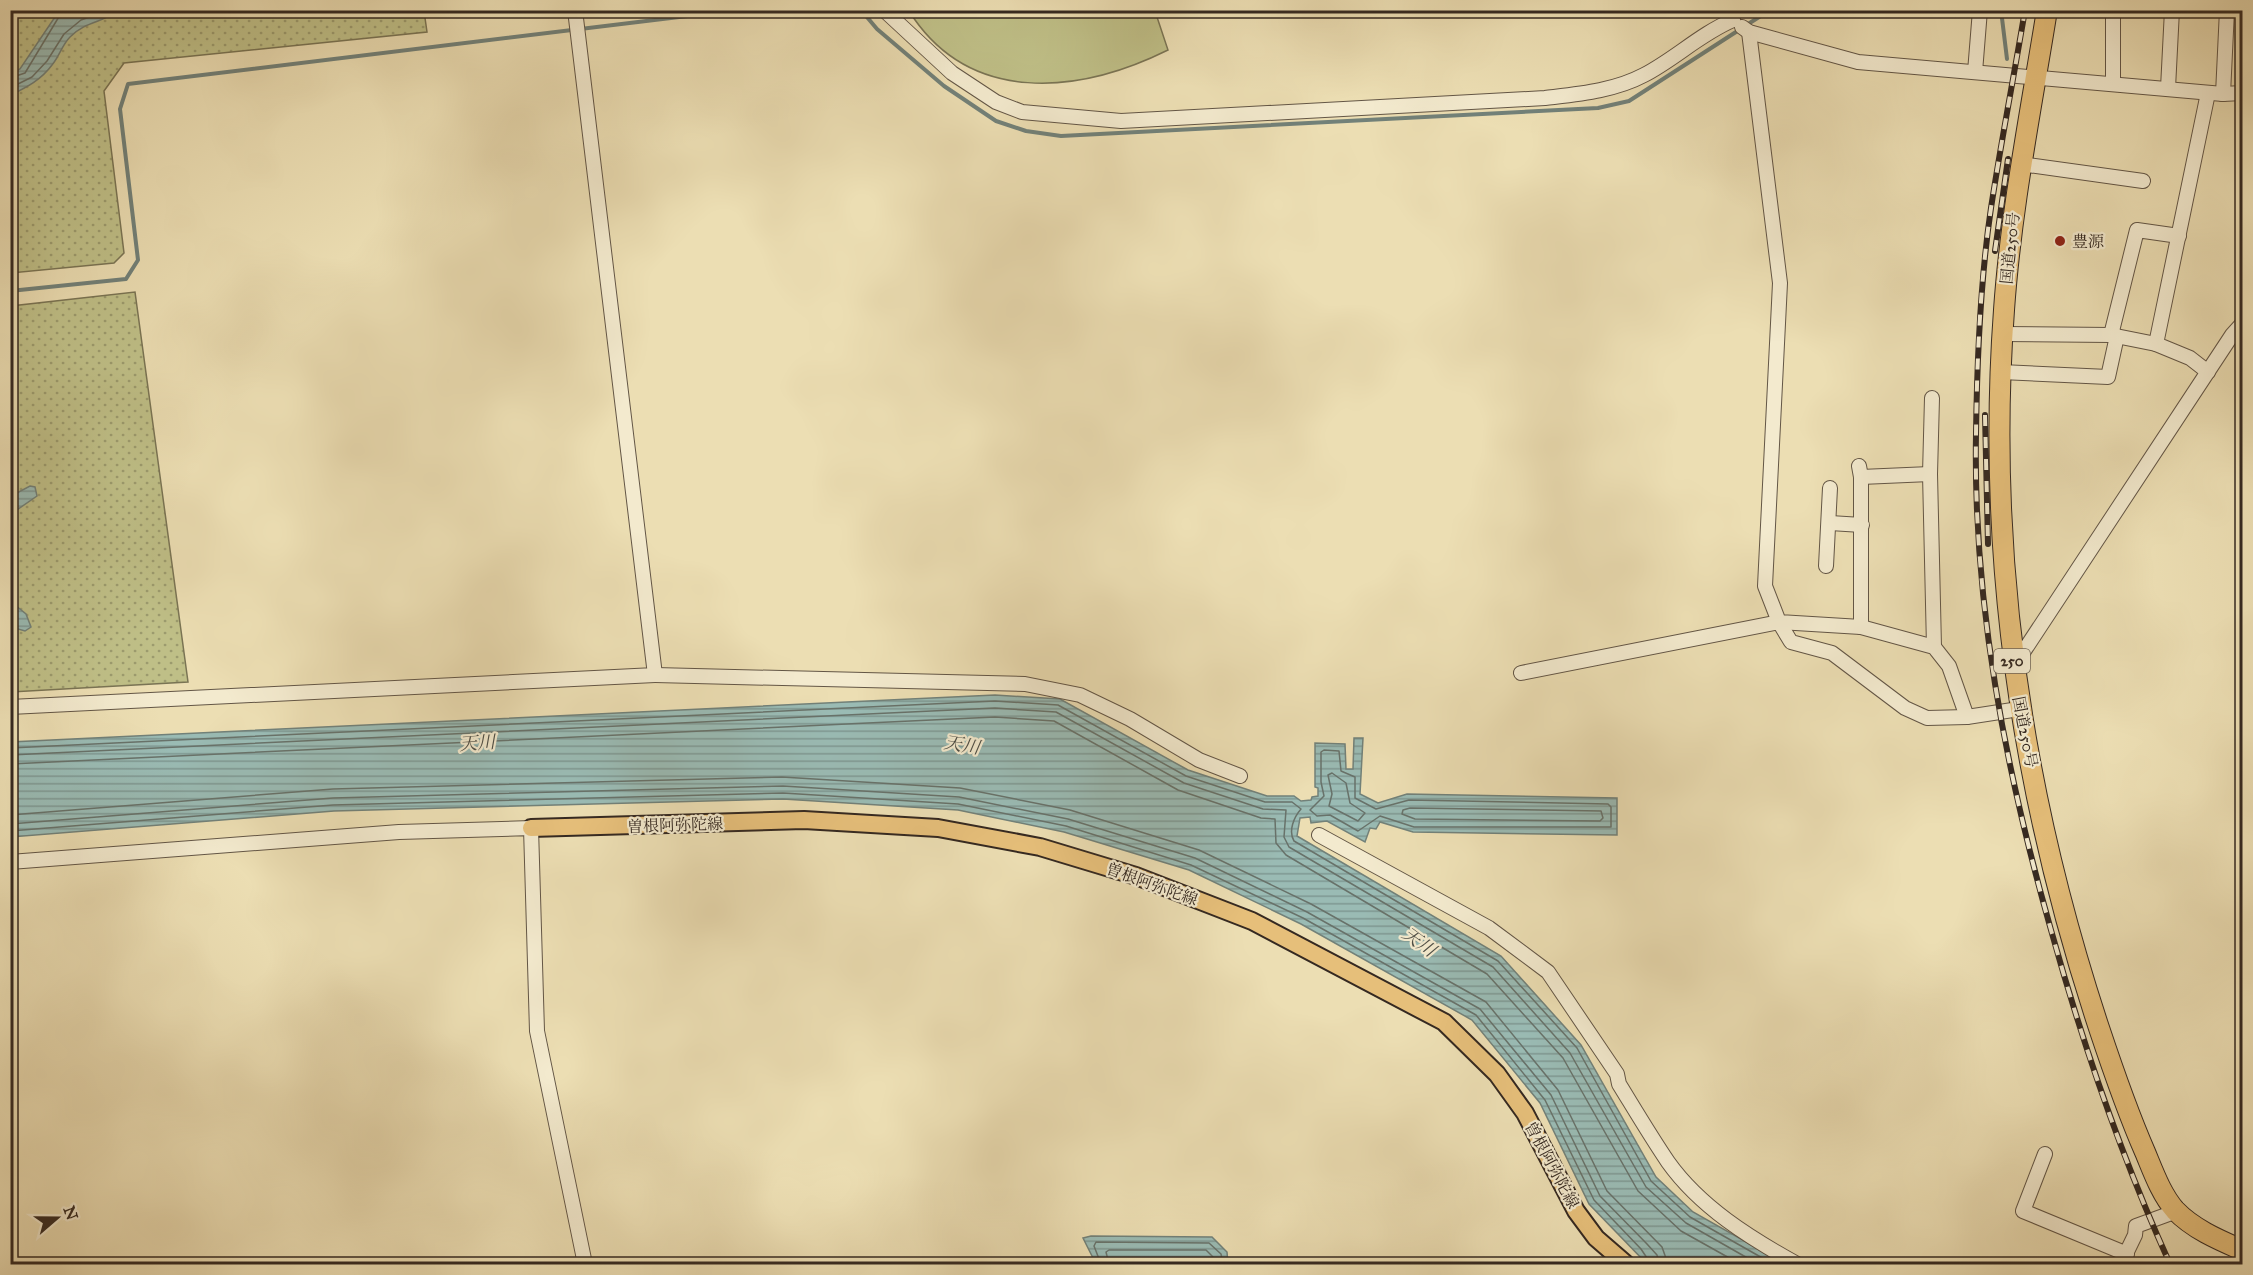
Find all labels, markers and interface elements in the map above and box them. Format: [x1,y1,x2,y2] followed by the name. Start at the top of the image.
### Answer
[1997,211,2023,285] street label: 国道250号
[2072,232,2104,251] place label: 豊源
[2053,234,2067,248] marker: 豊源
[1994,649,2030,673] road number: 250
[2009,695,2041,769] street label: 国道250号
[458,731,498,755] water label: 天川
[943,731,983,759] water label: 天川
[627,814,723,836] street label: 曽根阿弥陀線
[1104,859,1200,909] street label: 曽根阿弥陀線
[1398,923,1442,963] water label: 天川
[1521,1118,1583,1212] street label: 曽根阿弥陀線
[27,1188,87,1248] north arrow
[59,1203,82,1223] text: N

